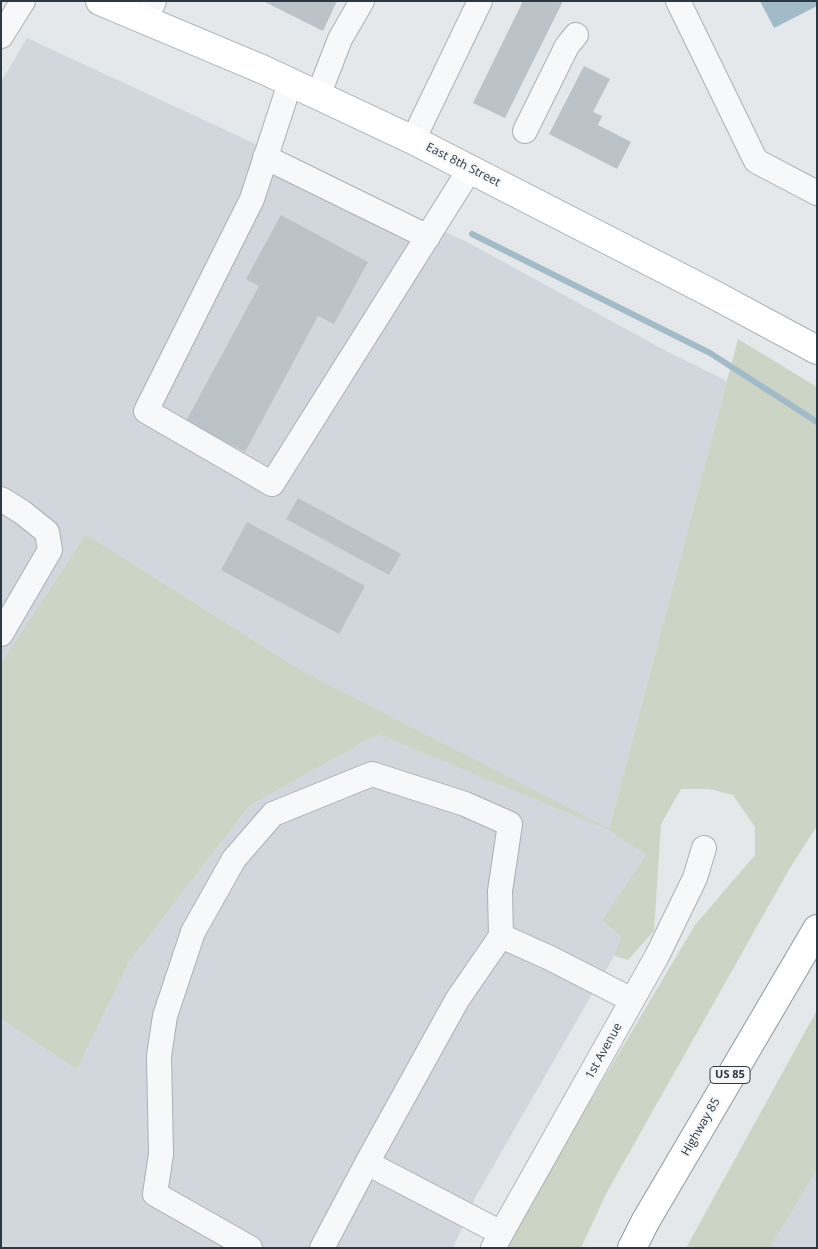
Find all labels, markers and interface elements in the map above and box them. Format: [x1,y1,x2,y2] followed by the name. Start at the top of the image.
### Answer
[423,140,503,190] street label: East 8th Street
[583,1021,625,1081] street label: 1st Avenue
[710,1066,750,1084] road number: US 85
[679,1095,723,1159] street label: Highway 85

